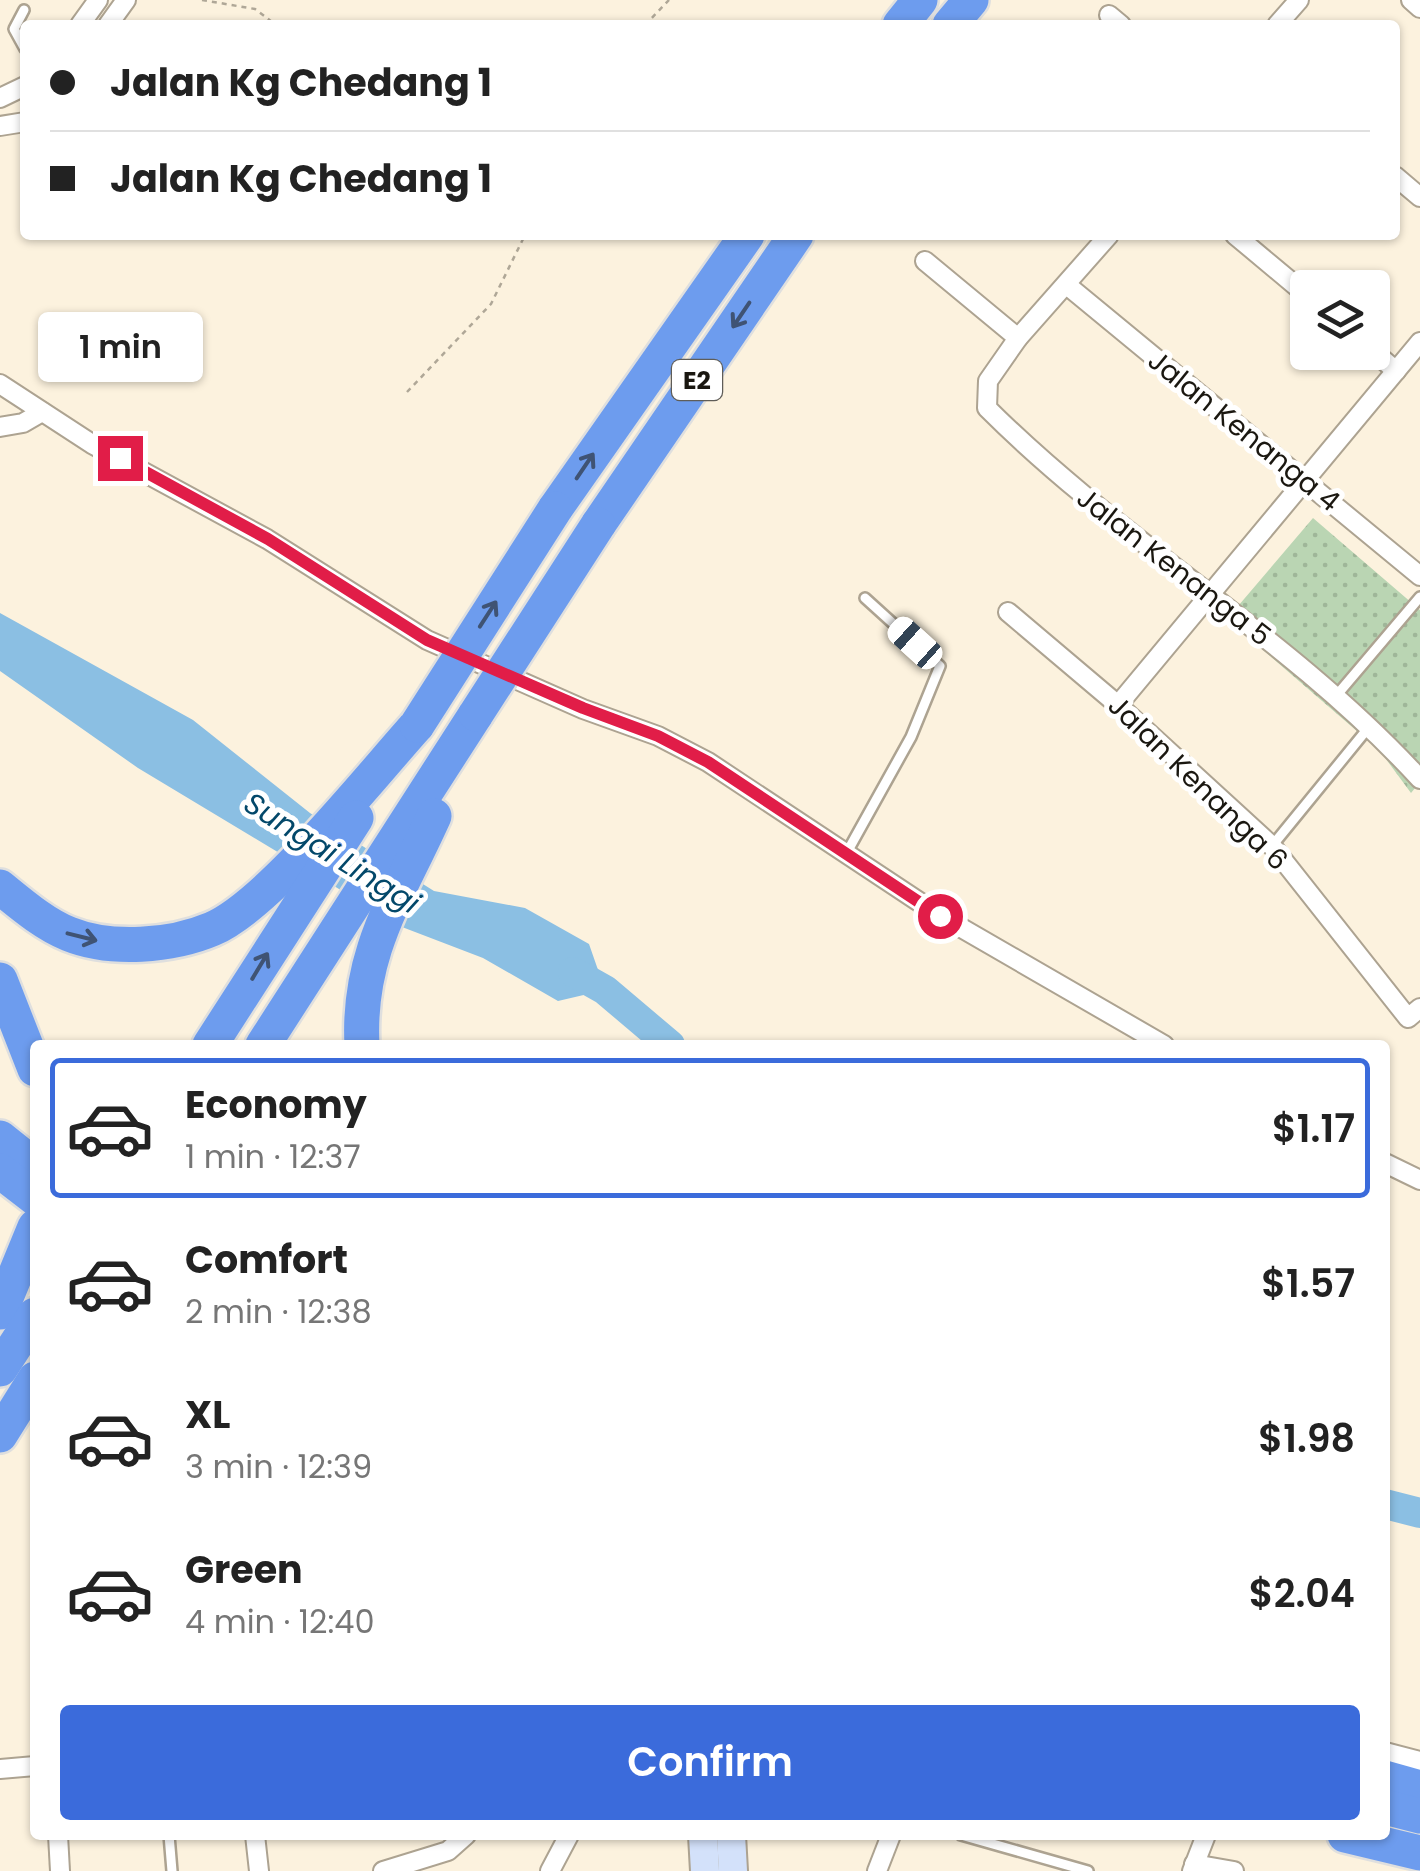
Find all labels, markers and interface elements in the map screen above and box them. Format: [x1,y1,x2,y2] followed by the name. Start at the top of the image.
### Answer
[110,56,492,109] text: Jalan Kg Chedang 1
[110,152,492,205] text: Jalan Kg Chedang 1
[1290,270,1390,370] map controls
[1290,270,1390,370] button: layers
[731,301,752,329] one-way arrow
[38,313,202,383] callout: 1 min
[79,324,162,369] text: 1 min
[1140,341,1348,521] street label: Jalan Kenanga 4
[672,360,722,400] road number: E2
[98,436,143,481] route end
[574,452,595,480] one-way arrow
[1069,479,1279,655] street label: Jalan Kenanga 5
[478,600,499,628] one-way arrow
[883,612,947,674] car
[1099,687,1297,879] street label: Jalan Kenanga 6
[236,782,429,925] water label: Sungai Linggi
[918,894,963,939] route start
[66,928,98,947] one-way arrow
[250,952,270,981] one-way arrow
[185,1078,367,1131] text: Economy
[65,1083,155,1173] icon: car
[1272,1102,1355,1155] text: $1.17
[185,1134,361,1179] text: 1 min · 12:37
[185,1233,348,1286] text: Comfort
[65,1238,155,1328] icon: car
[1261,1257,1355,1310] text: $1.57
[185,1289,372,1334] text: 2 min · 12:38
[185,1388,230,1441] text: XL
[65,1393,155,1483] icon: car
[1258,1412,1355,1465] text: $1.98
[185,1444,372,1489] text: 3 min · 12:39
[185,1543,303,1596] text: Green
[65,1548,155,1638] icon: car
[1249,1567,1355,1620] text: $2.04
[185,1599,375,1644] text: 4 min · 12:40
[60,1705,1360,1820] button: Confirm

